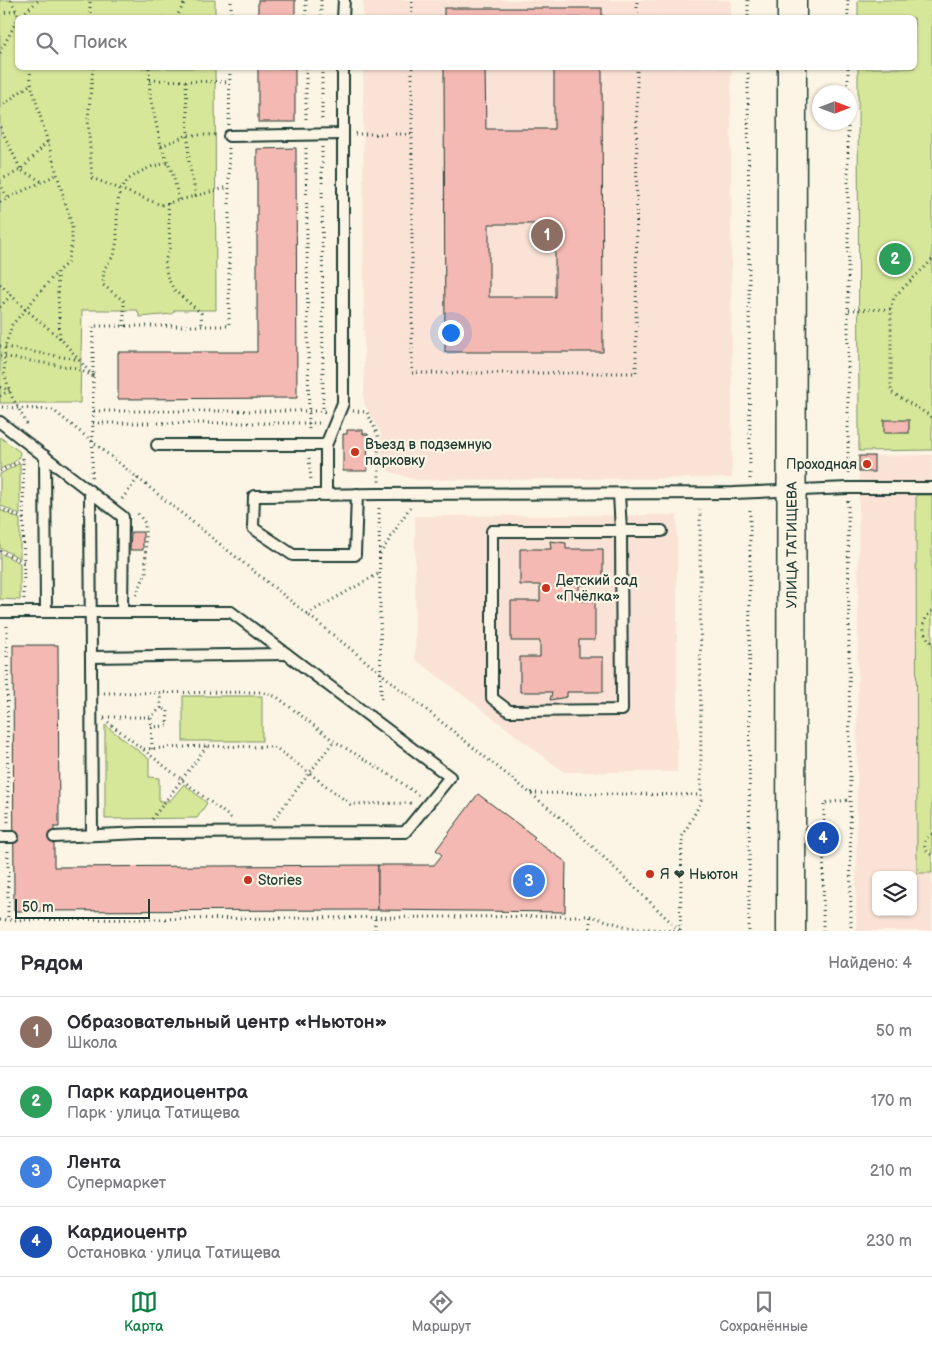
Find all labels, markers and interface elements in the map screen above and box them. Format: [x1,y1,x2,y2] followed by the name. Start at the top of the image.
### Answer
[15,15,917,70] search box
[33,29,61,57] icon: search
[73,31,127,54] text: Поиск
[812,85,857,130] north arrow
[531,216,563,254] pin: 1
[879,240,911,278] pin: 2
[438,320,464,346] your location
[365,436,492,469] place label: Въезд в подземную парковку
[349,446,361,458] marker: Въезд в подземную парковку
[786,456,857,473] place label: Проходная
[861,458,873,470] marker: Проходная
[783,481,800,608] street label: УЛИЦА ТАТИЩЕВА
[556,572,638,605] place label: Детский сад «Пчёлка»
[540,582,552,594] marker: Детский сад «Пчёлка»
[807,819,839,857] pin: 4
[513,862,545,900] pin: 3
[660,866,738,883] place label: Я ❤ Ньютон
[644,868,656,880] marker: Я ❤ Ньютон
[872,871,917,916] map controls
[872,871,917,916] button: layers
[258,872,302,889] place label: Stories
[242,874,254,886] marker: Stories
[15,896,150,919] scale bar
[22,899,54,916] text: 50 m
[20,951,83,976] text: Рядом
[828,954,912,973] text: Найдено: 4
[67,1011,387,1034] text: Образовательный центр «Ньютон»
[33,1022,39,1041] text: 1
[876,1022,912,1041] text: 50 m
[67,1034,117,1053] text: Школа
[67,1081,248,1104] text: Парк кардиоцентра
[31,1092,41,1111] text: 2
[871,1092,912,1111] text: 170 m
[67,1104,240,1123] text: Парк · улица Татищева
[67,1151,121,1174] text: Лента
[31,1162,41,1181] text: 3
[870,1162,912,1181] text: 210 m
[67,1174,166,1193] text: Супермаркет
[67,1221,187,1244] text: Кардиоцентр
[31,1232,41,1251] text: 4
[866,1232,912,1251] text: 230 m
[67,1244,280,1263] text: Остановка · улица Татищева
[124,1288,164,1335] tab: Карта
[412,1288,471,1335] tab: Маршрут
[719,1288,808,1335] tab: Сохранённые

